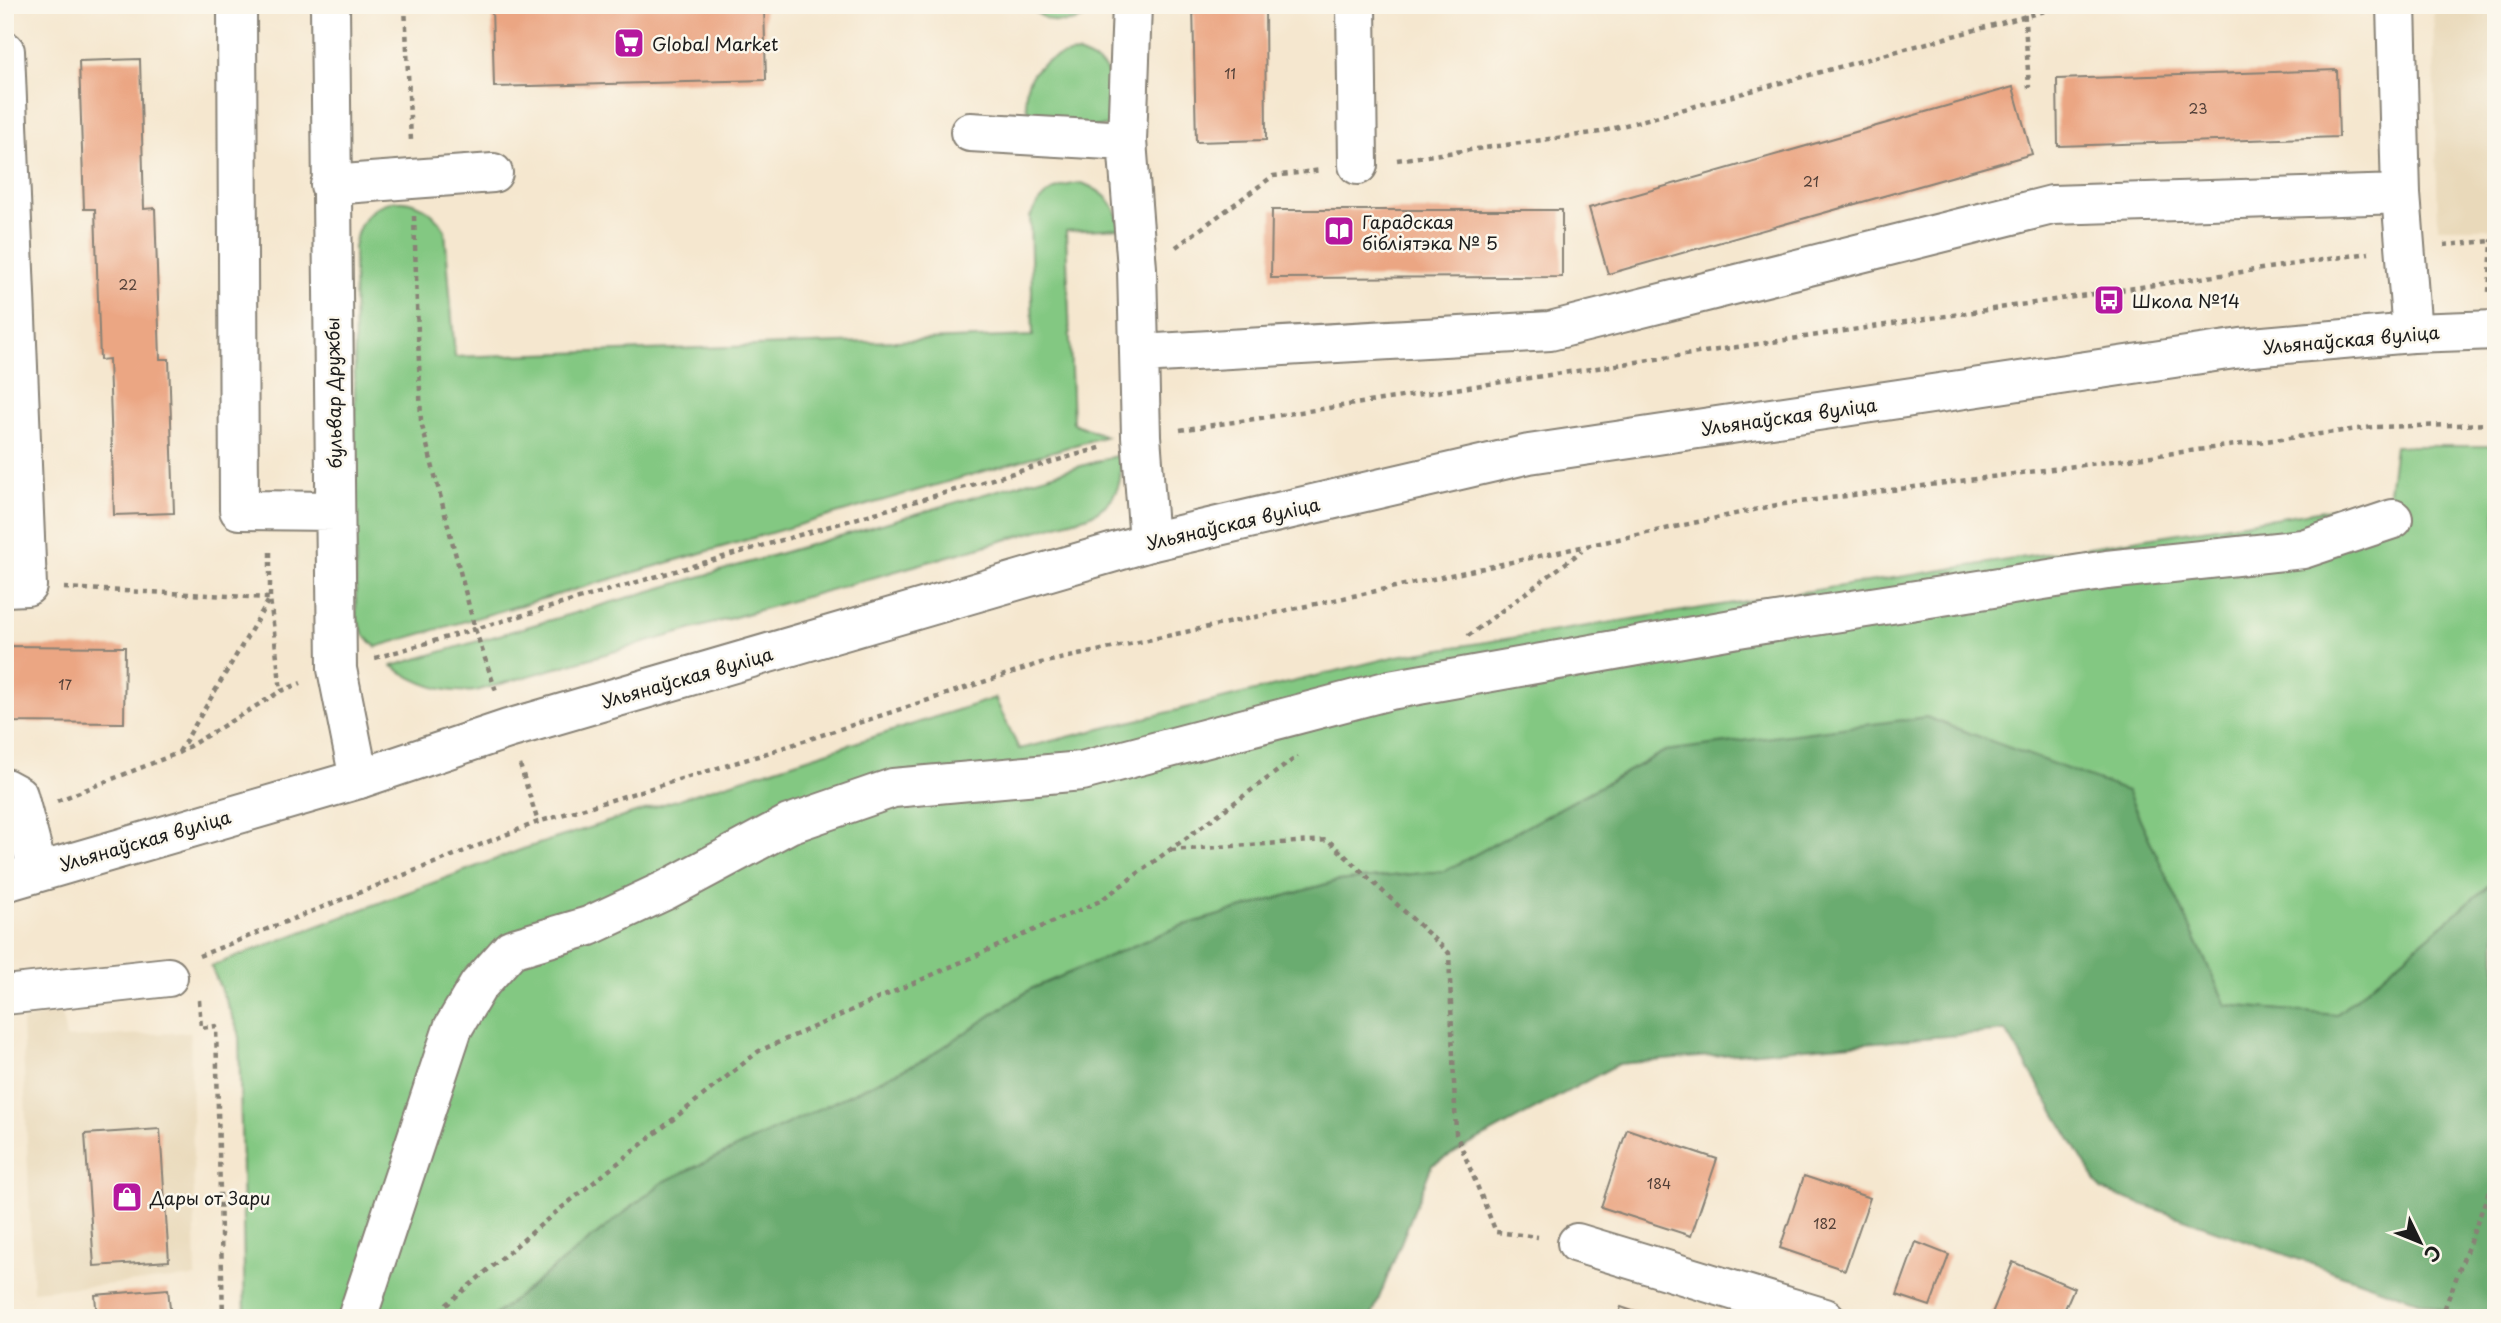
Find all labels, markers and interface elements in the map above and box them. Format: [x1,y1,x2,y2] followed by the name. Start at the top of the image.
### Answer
[612,26,646,60] supermarket icon: Global Market
[652,30,778,57] place label: Global Market
[1224,63,1236,84] house number: 11
[2189,98,2207,119] house number: 23
[1803,171,1819,192] house number: 21
[1362,208,1498,256] place label: Гарадская бібліятэка № 5
[1322,214,1356,248] library icon: Гарадская бібліятэка № 5
[119,274,137,295] house number: 22
[2092,283,2126,317] bus stop icon: Школа №14
[2132,287,2240,314] place label: Школа №14
[318,317,348,469] street label: бульвар Дружбы
[2262,318,2440,360] street label: Ульянаўская вуліца
[1699,390,1879,442] street label: Ульянаўская вуліца
[1144,490,1322,556] street label: Ульянаўская вуліца
[598,640,776,714] street label: Ульянаўская вуліца
[58,674,72,695] house number: 17
[56,803,234,877] street label: Ульянаўская вуліца
[1647,1173,1671,1194] house number: 184
[110,1180,144,1214] shop icon: Дары от Зари
[149,1184,271,1211] place label: Дары от Зари
[2386,1208,2456,1278] north arrow
[1813,1213,1837,1234] house number: 182
[2418,1239,2448,1269] text: С

